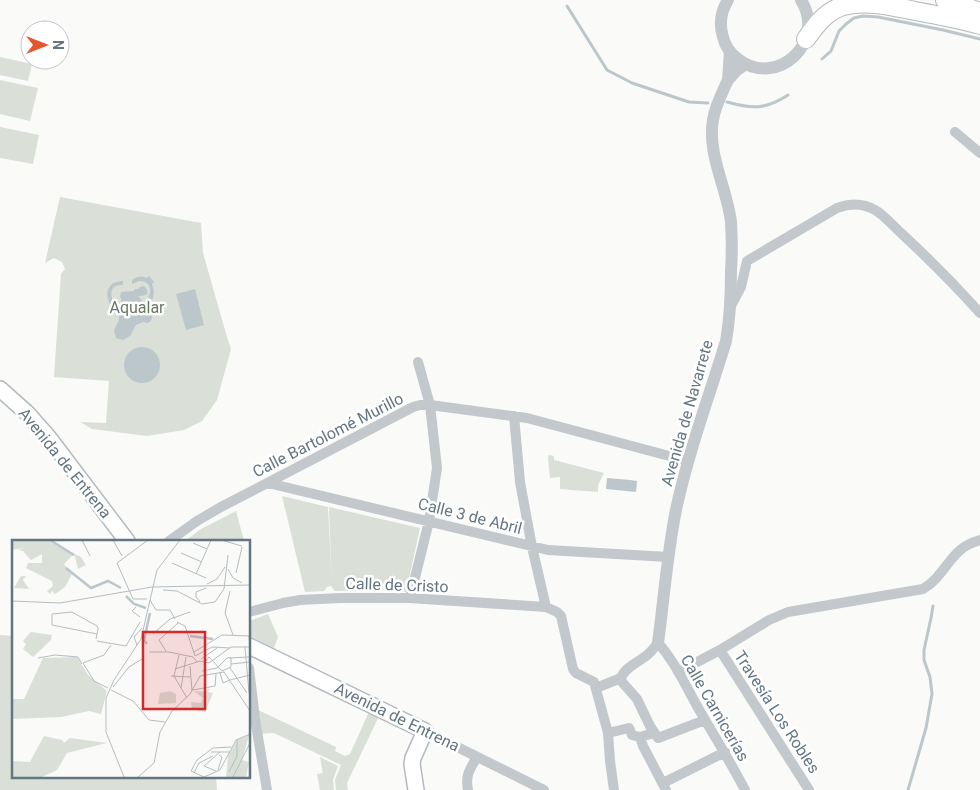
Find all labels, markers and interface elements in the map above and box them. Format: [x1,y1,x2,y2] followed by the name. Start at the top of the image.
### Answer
[20,20,70,70] north arrow
[50,40,66,50] text: N
[109,298,165,317] park label: Aqualar
[657,338,717,488] street label: Avenida de Navarrete
[249,389,407,481] street label: Calle Bartolomé Murillo
[15,404,115,522] street label: Avenida de Entrena
[416,494,524,538] street label: Calle 3 de Abril
[12,540,250,778] inset map
[345,574,449,596] street label: Calle de Cristo
[730,647,824,777] street label: Travesía Los Robles
[677,651,753,765] street label: Calle Carnicerías
[331,679,463,755] street label: Avenida de Entrena

